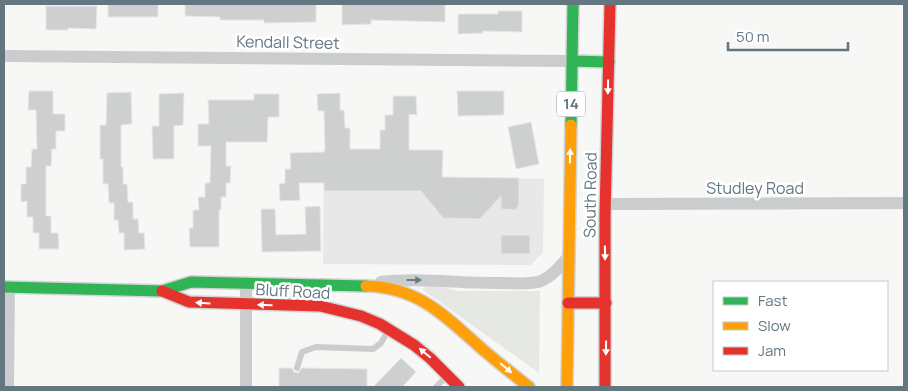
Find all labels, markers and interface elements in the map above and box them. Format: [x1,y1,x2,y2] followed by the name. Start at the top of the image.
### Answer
[728,20,848,52] scale bar
[736,26,770,47] text: 50 m
[236,30,340,54] street label: Kendall Street
[604,80,612,96] one-way arrow
[557,92,585,116] road number: 14
[567,148,575,164] one-way arrow
[578,152,602,238] street label: South Road
[706,177,804,199] street label: Studley Road
[601,245,609,261] one-way arrow
[406,276,422,284] one-way arrow
[255,278,331,304] street label: Bluff Road
[713,281,888,371] legend
[758,290,787,311] text: Fast
[195,298,211,306] one-way arrow
[257,301,273,309] one-way arrow
[758,315,791,336] text: Slow
[758,340,786,361] text: Jam
[601,341,609,357] one-way arrow
[419,347,432,358] one-way arrow
[499,362,511,374] one-way arrow

